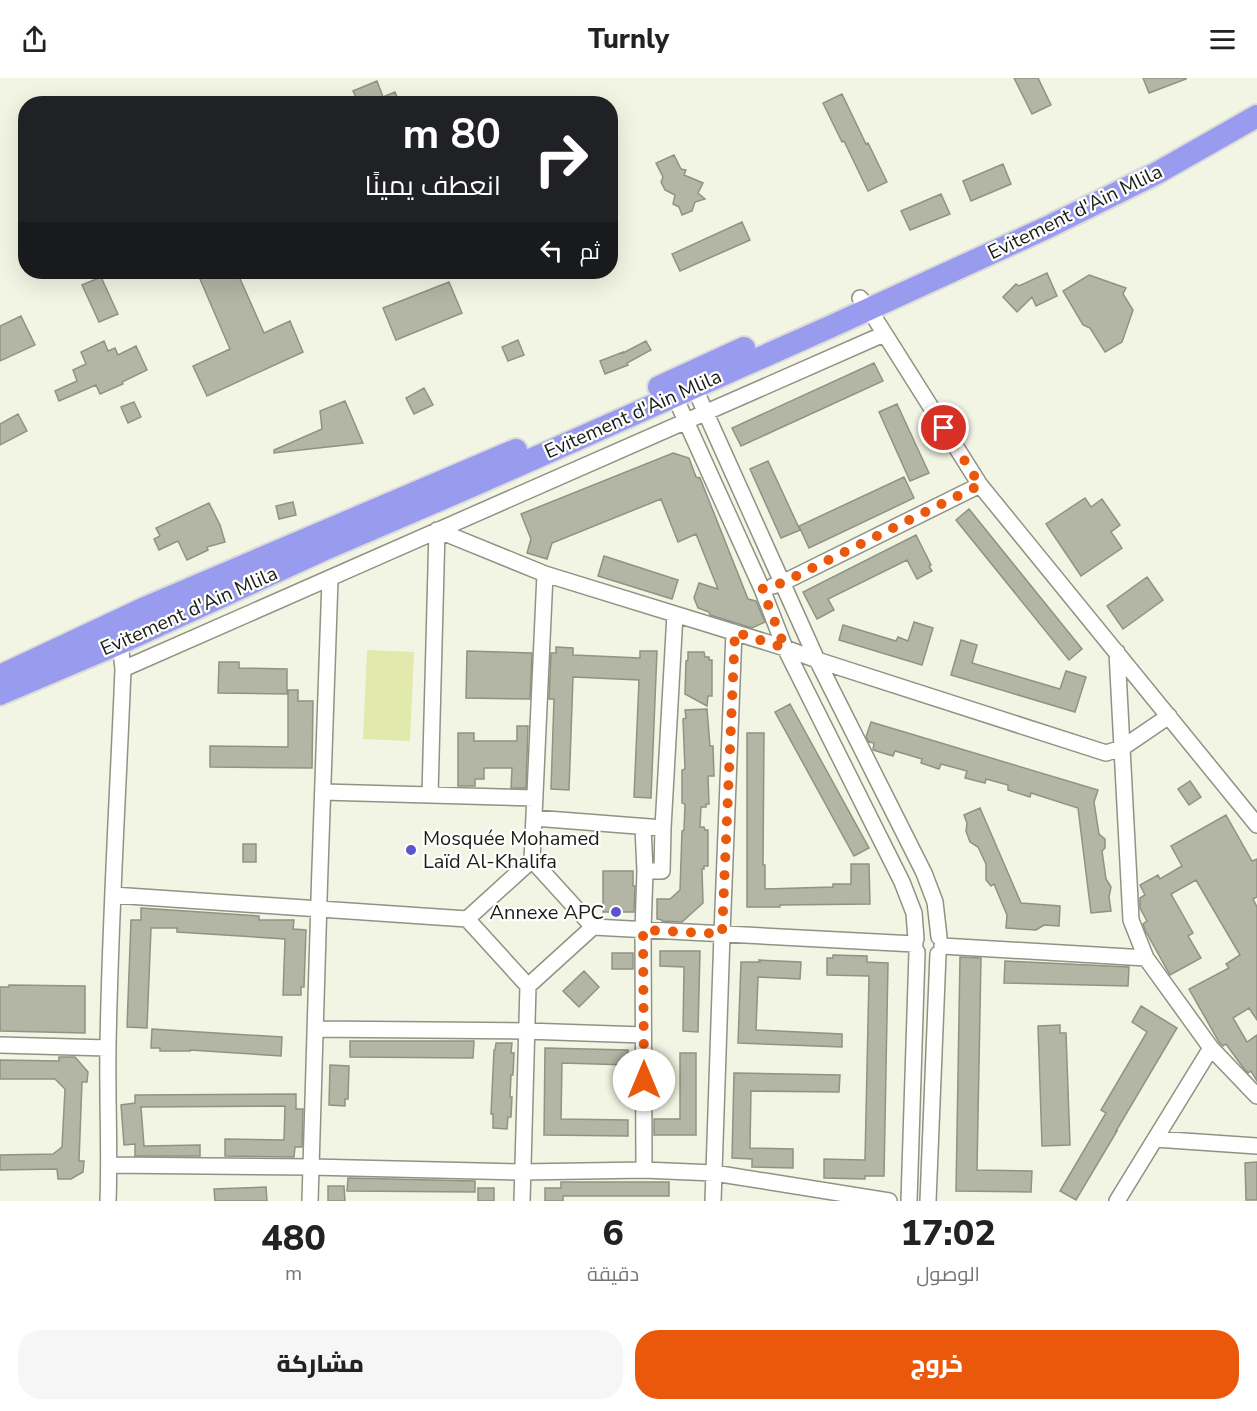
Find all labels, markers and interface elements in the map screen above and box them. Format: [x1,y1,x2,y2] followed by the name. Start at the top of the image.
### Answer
[588,21,669,58] text: Turnly
[18,23,51,56] icon: share
[1206,23,1239,56] icon: menu
[402,106,501,163] text: 80 m
[522,120,600,198] icon: right
[983,158,1167,266] street label: Evitement d'Ain Mlila
[364,168,501,205] text: انعطف يمينًا
[535,234,568,267] icon: left
[580,237,600,267] text: ثم
[540,363,726,465] street label: Evitement d'Ain Mlila
[918,402,969,453] pin
[927,411,960,444] icon: arrive
[96,560,282,662] street label: Evitement d'Ain Mlila
[423,825,600,875] place label: Mosquée Mohamed Laïd Al-Khalifa
[404,843,418,857] marker: Mosquée Mohamed Laïd Al-Khalifa
[490,899,604,926] place label: Annexe APC
[609,905,623,919] marker: Annexe APC
[612,1048,676,1112] position arrow
[602,1209,624,1258] text: 6
[900,1209,996,1258] text: 17:02
[261,1214,326,1263] text: 480
[285,1260,302,1287] text: m
[587,1261,639,1288] text: دقيقة
[916,1261,980,1288] text: الوصول
[18,1330,623,1399] button: مشاركة
[635,1330,1239,1399] button: خروج

